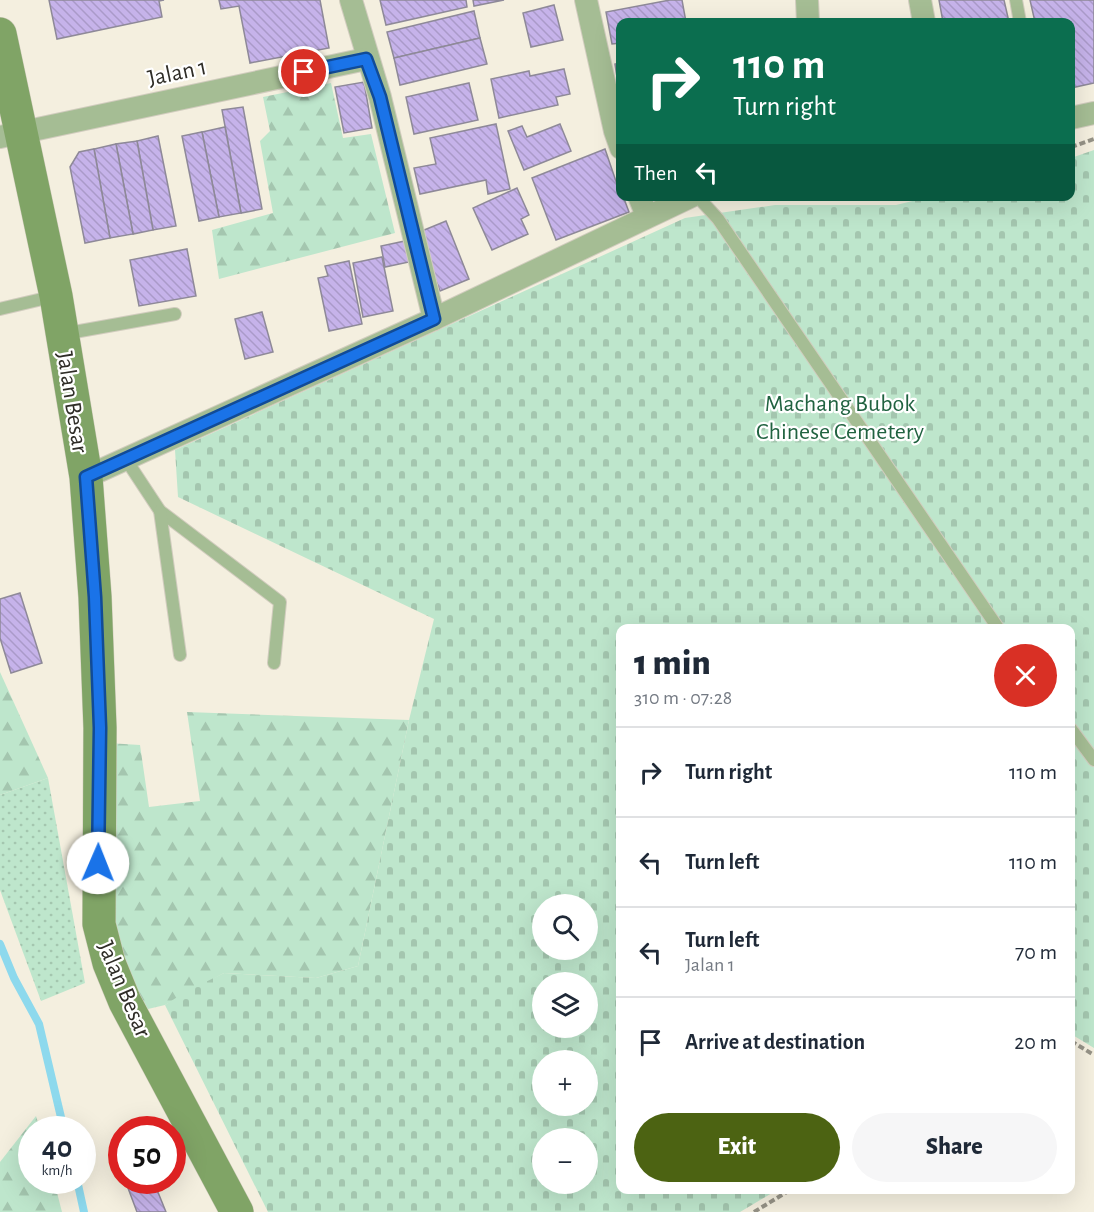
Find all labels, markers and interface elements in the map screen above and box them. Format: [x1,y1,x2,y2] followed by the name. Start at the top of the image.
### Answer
[634,42,712,120] icon: right
[733,44,825,86] text: 110 m
[278,46,329,97] pin
[146,55,209,91] street label: Jalan 1
[287,55,320,88] icon: arrive
[733,93,836,120] text: Turn right
[690,156,723,189] icon: left
[634,162,678,184] text: Then
[52,350,92,455] street label: Jalan Besar
[756,392,924,444] park label: Machang Bubok Chinese Cemetery
[994,644,1057,707] button: close
[634,645,711,681] text: 1 min
[634,688,732,708] text: 310 m · 07:28
[634,756,667,789] icon: right
[685,761,772,783] text: Turn right
[1009,761,1057,783] text: 110 m
[66,831,130,895] position arrow
[634,846,667,879] icon: left
[685,851,759,873] text: Turn left
[1009,851,1057,873] text: 110 m
[532,894,598,1194] map controls
[532,894,598,960] button: search
[685,929,759,951] text: Turn left
[634,936,667,969] icon: left
[93,938,155,1041] street label: Jalan Besar
[1015,941,1057,963] text: 70 m
[685,955,735,975] text: Jalan 1
[532,972,598,1038] button: layers
[634,1026,667,1059] icon: arrive
[685,1031,865,1053] text: Arrive at destination
[1014,1031,1057,1053] text: 20 m
[532,1050,598,1116] button: +
[634,1113,840,1182] button: Exit
[852,1113,1057,1182] button: Share
[108,1116,186,1194] speed limit sign: 50
[532,1128,598,1194] button: −
[42,1133,72,1163] text: 40
[42,1163,72,1178] text: km/h

